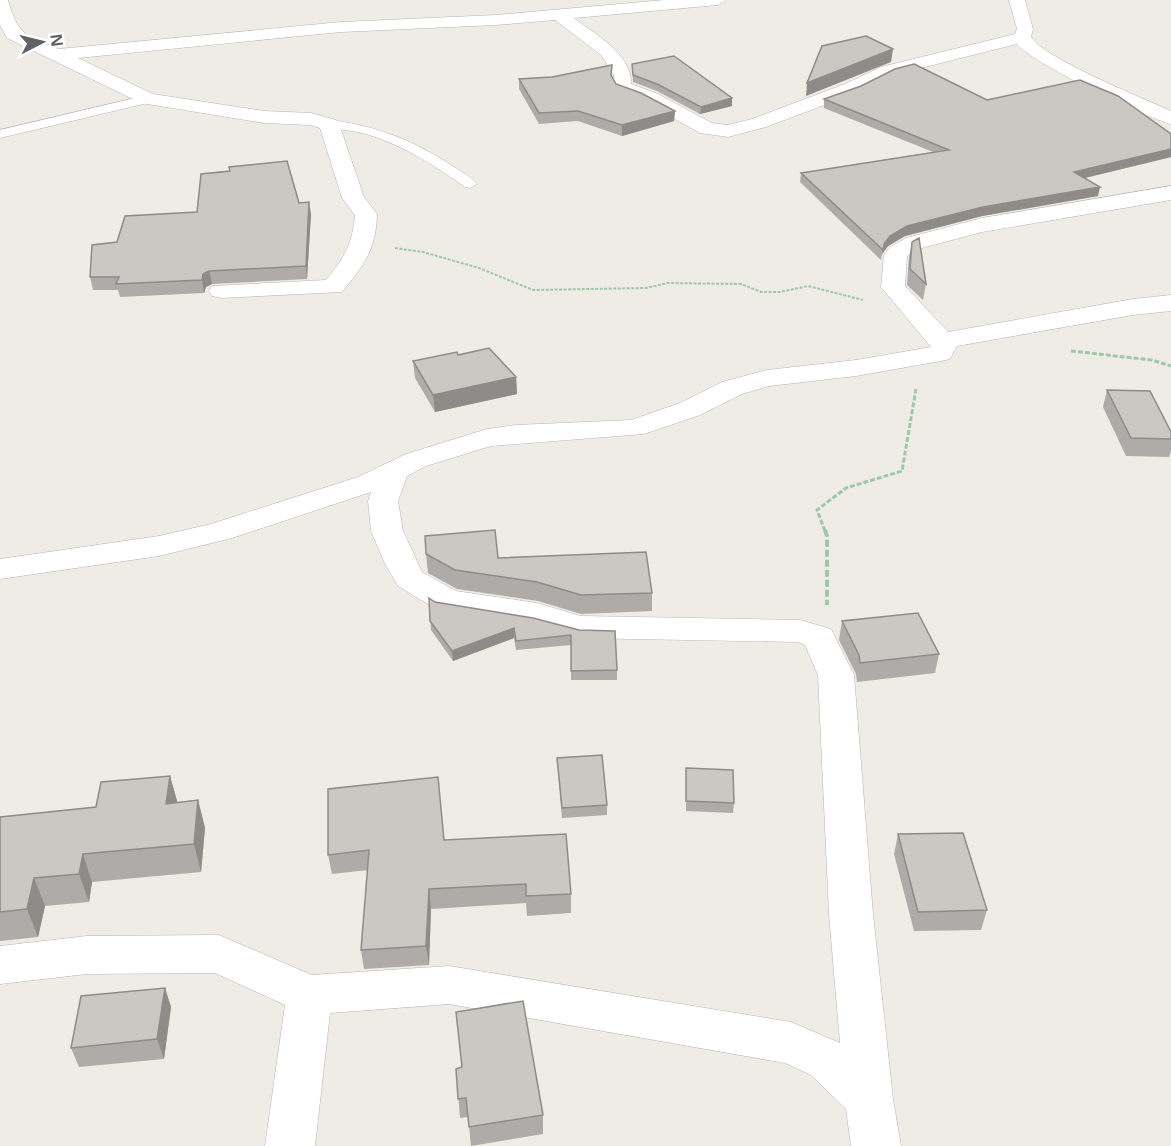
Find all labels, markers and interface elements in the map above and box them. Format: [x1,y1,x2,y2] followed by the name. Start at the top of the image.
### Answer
[12,12,72,72] north arrow
[45,32,69,48] text: N

